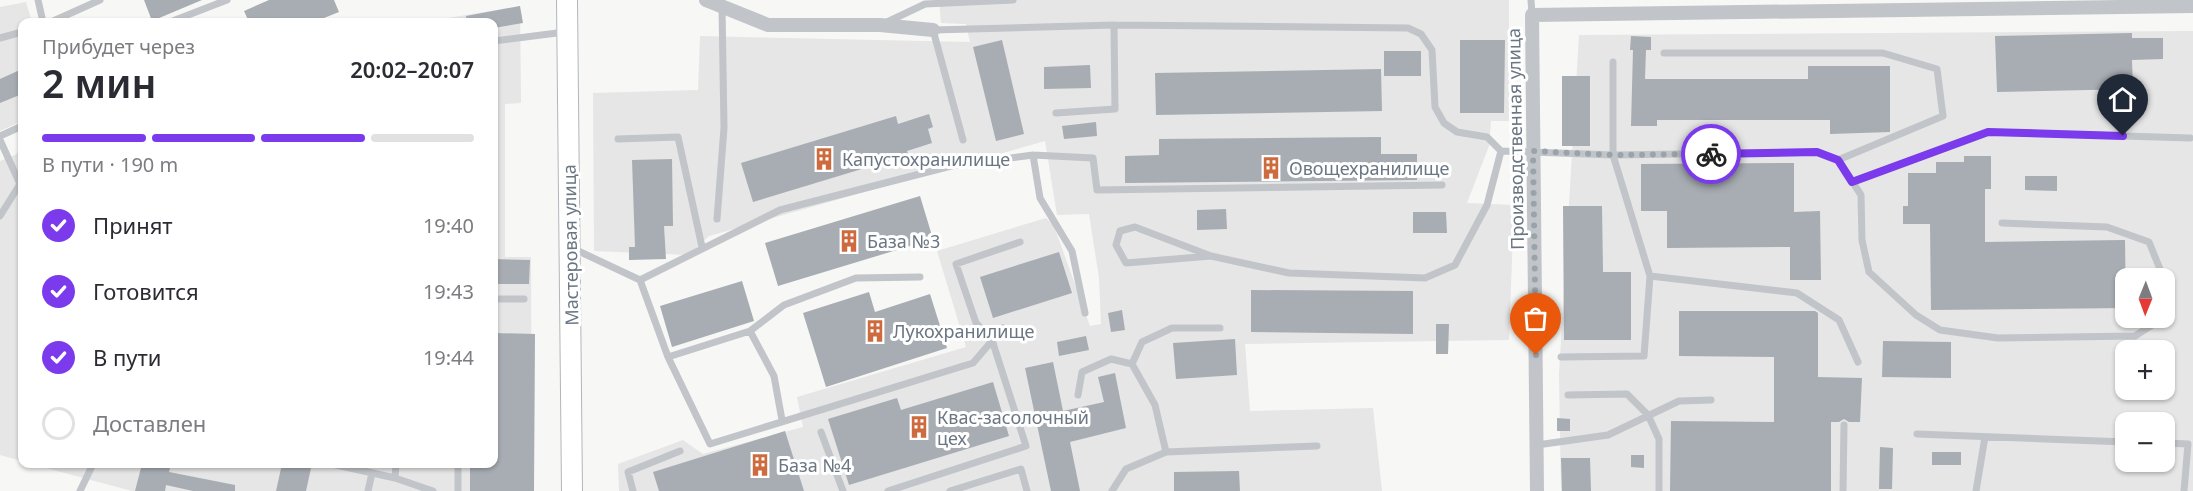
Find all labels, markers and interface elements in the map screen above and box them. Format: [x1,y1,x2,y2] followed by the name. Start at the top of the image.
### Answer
[1501,28,1529,250] street label: Производственная улица
[42,33,195,60] text: Прибудет через
[350,54,474,84] text: 20:02–20:07
[42,56,157,109] text: 2 мин
[2097,74,2148,136] pin
[2106,83,2139,116] icon: home
[1681,124,1741,184] courier
[1695,138,1728,171] icon: bike
[811,146,837,172] building icon: Капустохранилище
[842,147,1010,171] place label: Капустохранилище
[42,151,178,178] text: В пути · 190 m
[1258,155,1284,181] building icon: Овощехранилище
[1289,156,1450,180] place label: Овощехранилище
[557,164,583,326] street label: Мастеровая улица
[42,209,75,242] icon: check
[93,210,173,240] text: Принят
[423,212,474,239] text: 19:40
[836,228,862,254] building icon: База №3
[867,229,940,253] place label: База №3
[2115,268,2175,328] north arrow
[2115,268,2175,472] map controls
[42,275,75,308] icon: check
[93,276,199,306] text: Готовится
[423,278,474,305] text: 19:43
[1510,293,1561,355] pin
[1519,302,1552,335] icon: bag
[862,318,888,344] building icon: Лукохранилище
[893,319,1035,343] place label: Лукохранилище
[2115,340,2175,400] button: +
[42,341,75,374] icon: check
[93,342,161,372] text: В пути
[423,344,474,371] text: 19:44
[937,405,1089,450] place label: Квас-засолочный цех
[93,408,206,438] text: Доставлен
[2115,412,2175,472] button: −
[906,414,932,440] building icon: Квас-засолочный цех
[747,452,773,478] building icon: База №4
[778,453,851,477] place label: База №4

